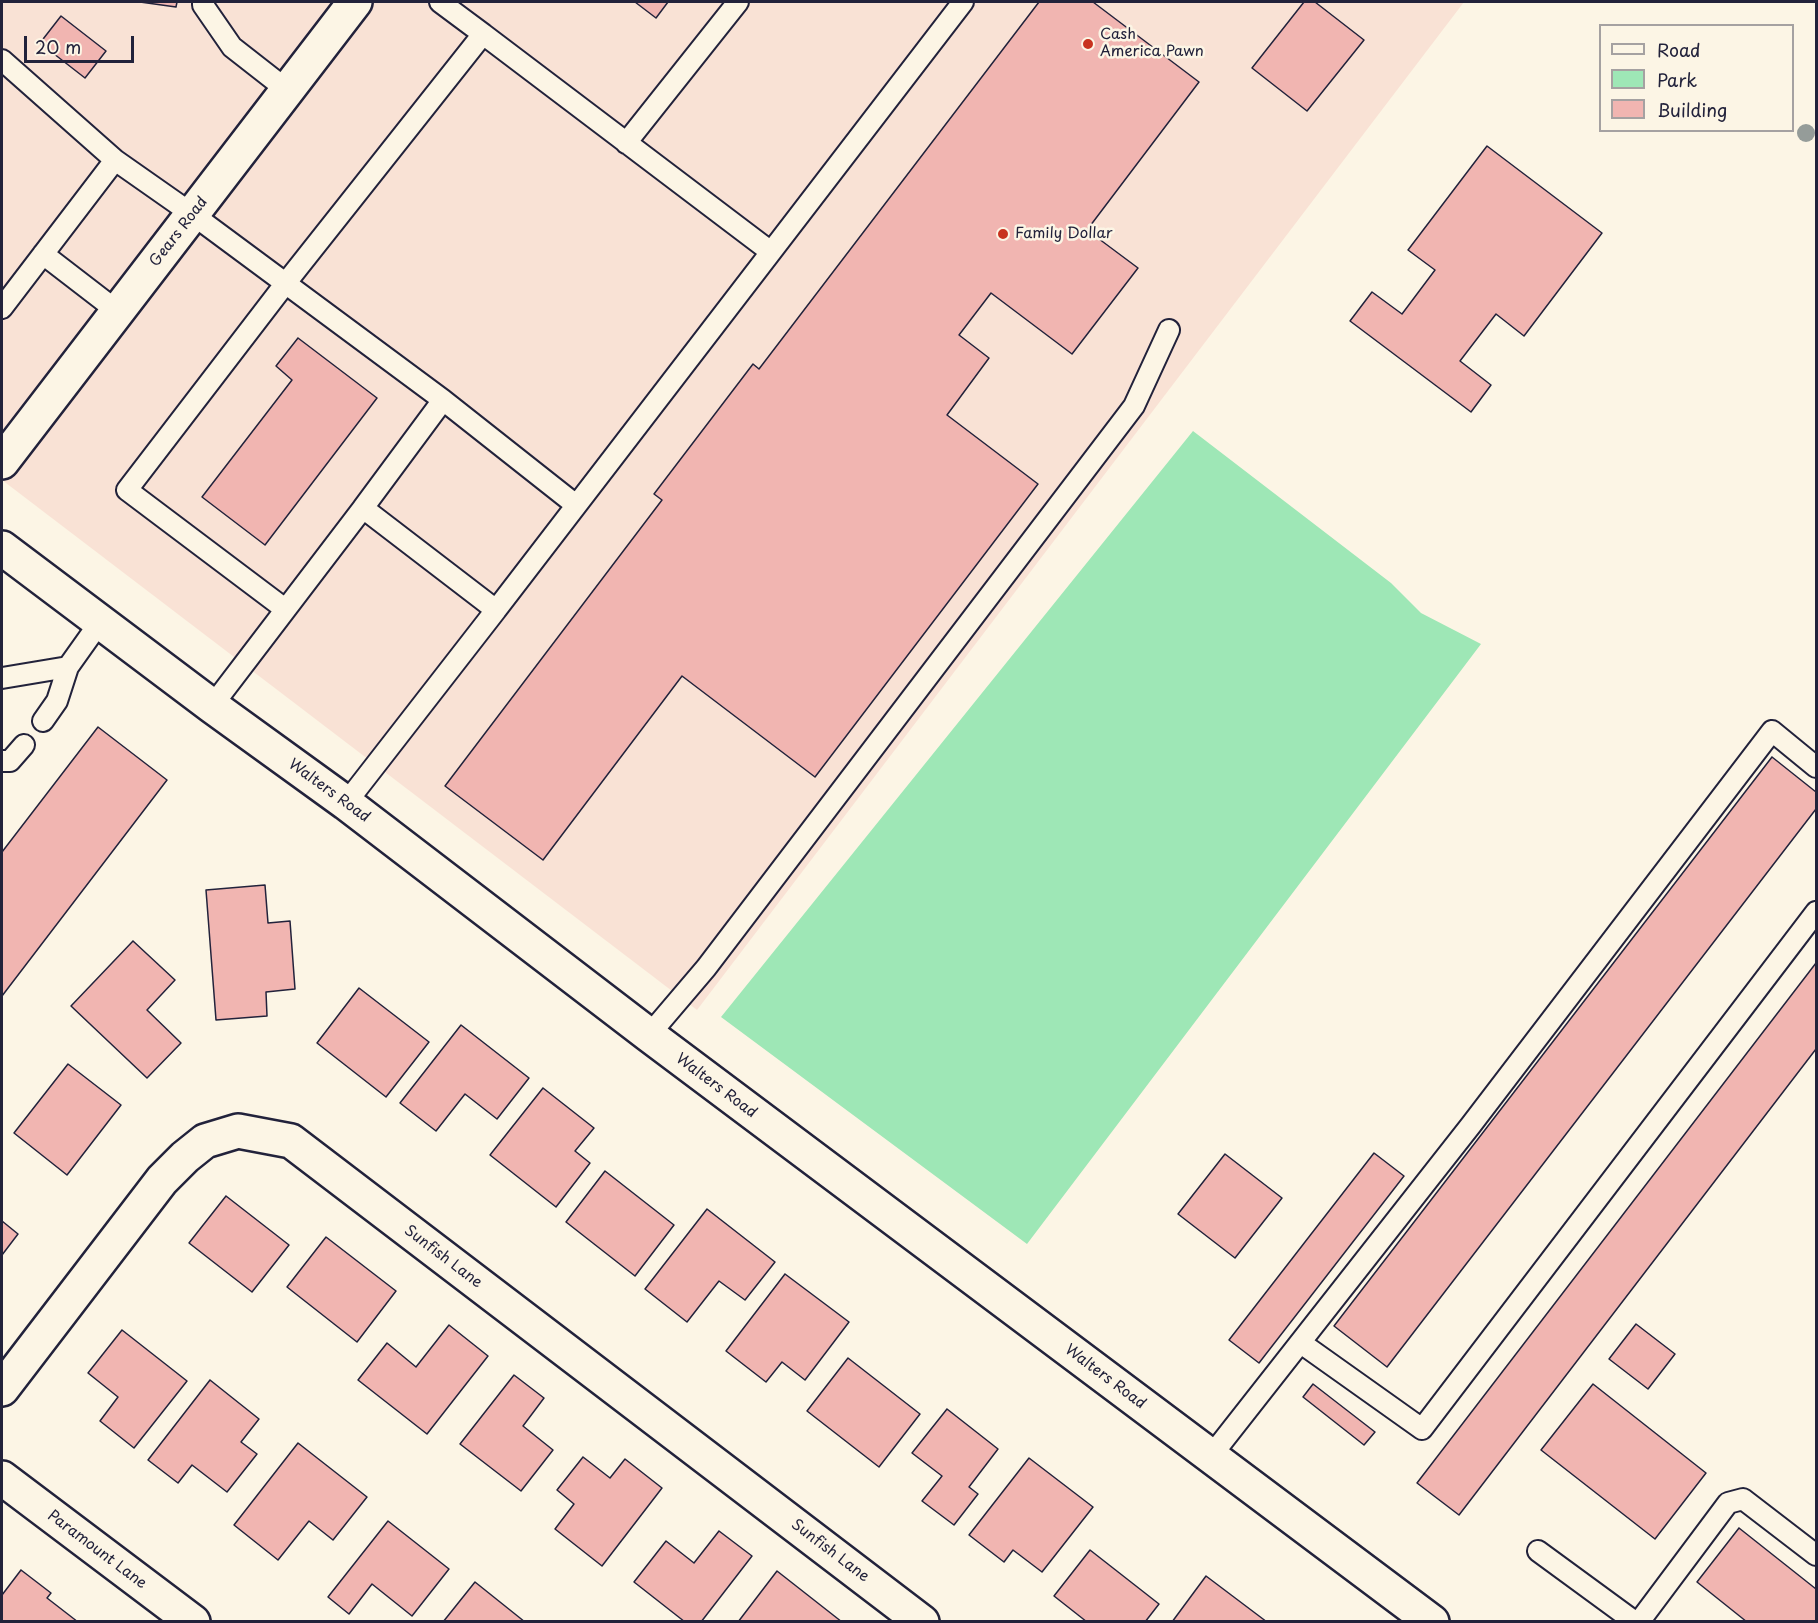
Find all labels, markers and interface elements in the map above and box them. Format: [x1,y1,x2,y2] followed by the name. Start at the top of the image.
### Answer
[27,24,136,62] scale bar
[1599,24,1794,132] legend
[1100,26,1204,61] place label: Cash America Pawn
[35,33,81,60] text: 20 m
[1657,36,1701,63] text: Road
[1081,37,1095,51] marker: Cash America Pawn
[1657,66,1697,93] text: Park
[1657,96,1727,123] text: Building
[146,194,212,270] street label: Gears Road
[1015,225,1113,243] place label: Family Dollar
[996,227,1010,241] marker: Family Dollar
[285,755,373,827] street label: Walters Road
[672,1050,760,1122] street label: Walters Road
[400,1222,486,1292] street label: Sunfish Lane
[1061,1341,1149,1413] street label: Walters Road
[44,1507,150,1593] street label: Paramount Lane
[787,1516,873,1586] street label: Sunfish Lane

